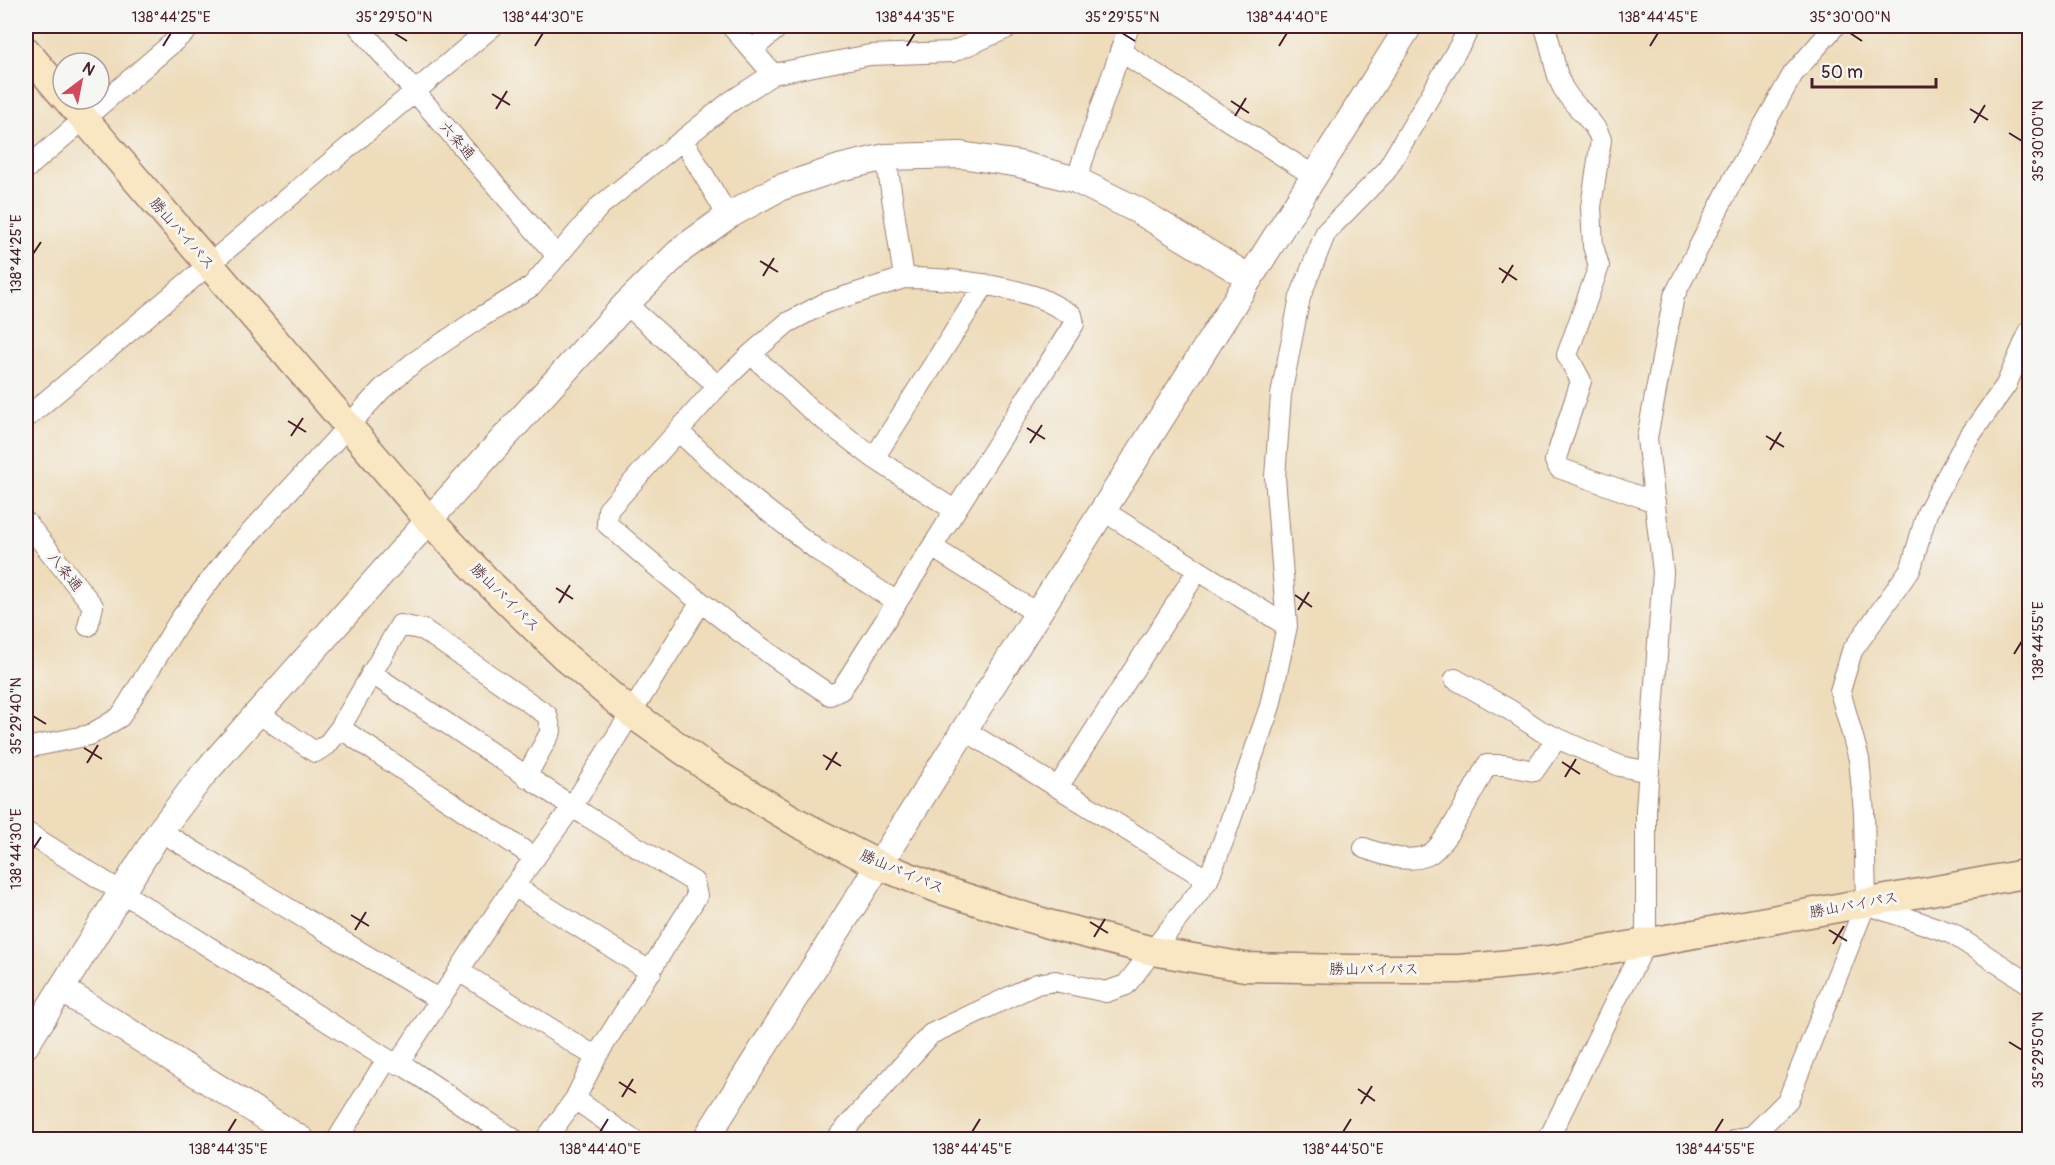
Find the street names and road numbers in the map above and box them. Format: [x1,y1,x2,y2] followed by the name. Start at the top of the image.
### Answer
[435,118,479,164] street label: 六条通
[145,194,219,274] street label: 勝山バイパス
[43,549,87,595] street label: 八条通
[467,560,543,636] street label: 勝山バイパス
[857,846,947,898] street label: 勝山バイパス
[1808,888,1900,922] street label: 勝山バイパス
[1329,960,1419,979] street label: 勝山バイパス

